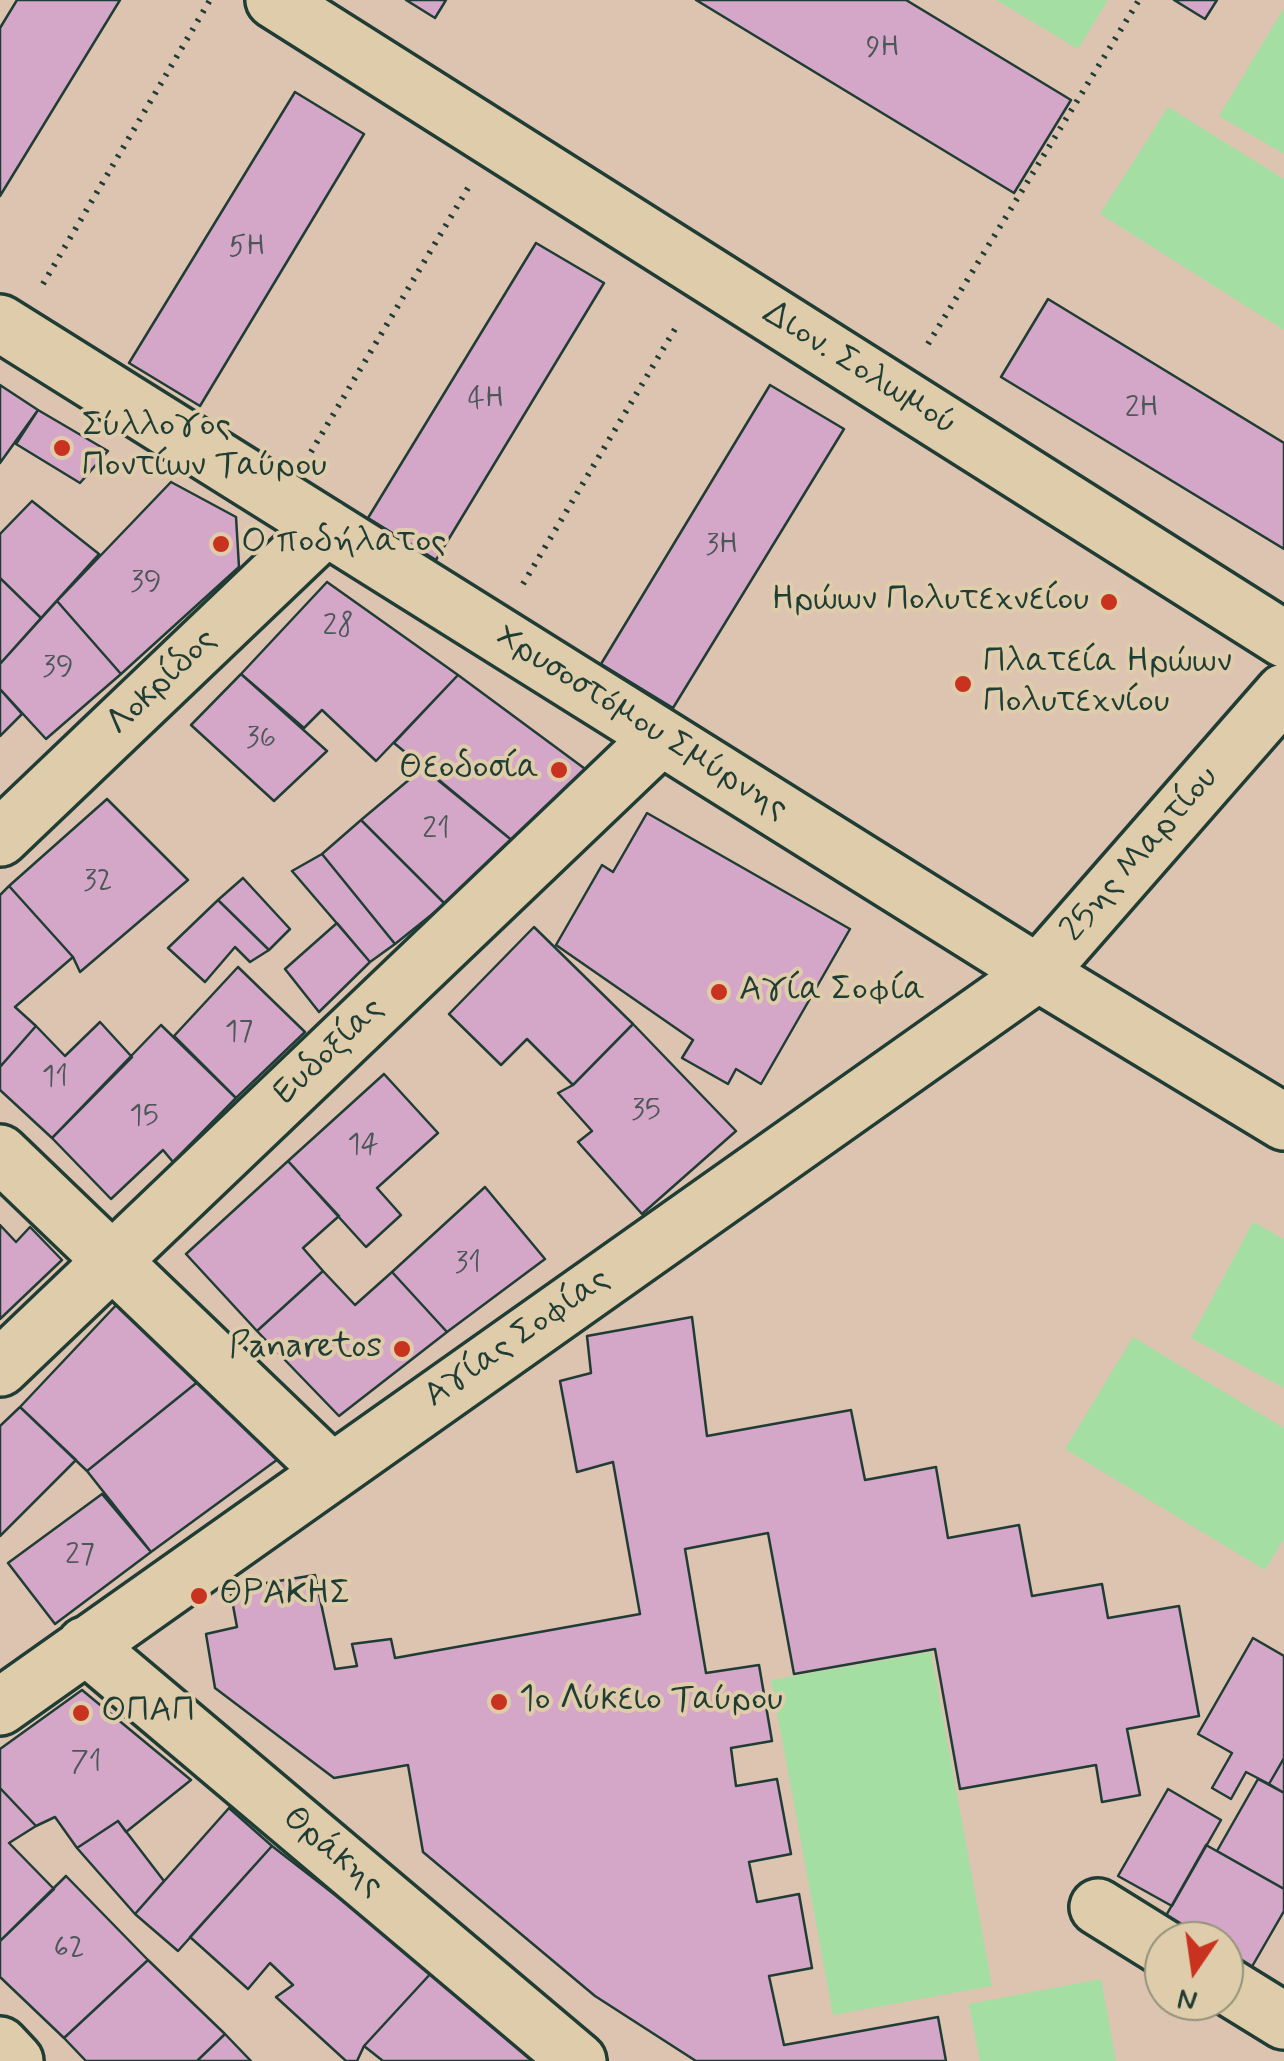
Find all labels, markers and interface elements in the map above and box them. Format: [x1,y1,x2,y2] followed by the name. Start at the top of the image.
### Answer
[866,32,900,68] house number: 9Η
[228,231,266,267] house number: 5Η
[754,294,964,446] street label: Διον. Σολωμού
[467,383,505,419] house number: 4Η
[1125,392,1159,428] house number: 2Η
[82,407,327,489] place label: Σύλλογος Ποντίων Ταύρου
[51,437,73,459] marker: Σύλλογος Ποντίων Ταύρου
[241,523,446,565] place label: Ο ποδήλατος
[705,529,739,565] house number: 3Η
[210,533,232,555] marker: Ο ποδήλατος
[130,566,162,602] house number: 39
[772,581,1089,623] place label: Ηρώων Πολυτεχνείου
[1098,591,1120,613] marker: Ηρώων Πολυτεχνείου
[322,610,354,646] house number: 28
[487,617,795,831] street label: Χρυσοστόμου Σμύρνης
[99,620,227,746] street label: Λοκρίδος
[983,643,1232,725] place label: Πλατεία Ηρώων Πολυτεχνίου
[42,651,74,687] house number: 39
[952,673,974,695] marker: Πλατεία Ηρώων Πολυτεχνίου
[246,722,276,758] house number: 36
[399,749,539,791] place label: Θεοδοσία
[1053,758,1229,952] street label: 25ης Μαρτίου
[548,759,570,781] marker: Θεοδοσία
[422,813,450,849] house number: 21
[83,865,113,901] house number: 32
[739,971,925,1013] place label: Αγία Σοφία
[708,981,730,1003] marker: Αγία Σοφία
[266,989,394,1115] street label: Ευδοξίας
[225,1016,253,1052] house number: 17
[42,1061,68,1097] house number: 11
[631,1094,661,1130] house number: 35
[129,1100,159,1136] house number: 15
[347,1129,379,1165] house number: 14
[455,1247,481,1283] house number: 31
[417,1260,619,1418] street label: Αγίας Σοφίας
[229,1328,382,1370] place label: Panaretos
[391,1338,413,1360] marker: Panaretos
[65,1539,95,1575] house number: 27
[219,1575,351,1617] place label: ΘΡΑΚΗΣ
[188,1585,210,1607] marker: ΘΡΑΚΗΣ
[519,1681,783,1723] place label: 1ο Λύκειο Ταύρου
[488,1691,510,1713] marker: 1ο Λύκειο Ταύρου
[101,1692,195,1734] place label: ΟΠΑΠ
[70,1702,92,1724] marker: ΟΠΑΠ
[70,1746,102,1782] house number: 71
[273,1798,391,1908] street label: Θράκης
[1144,1921,1244,2021] north arrow
[53,1932,85,1968] house number: 62
[1174,1979,1201,2019] text: N

